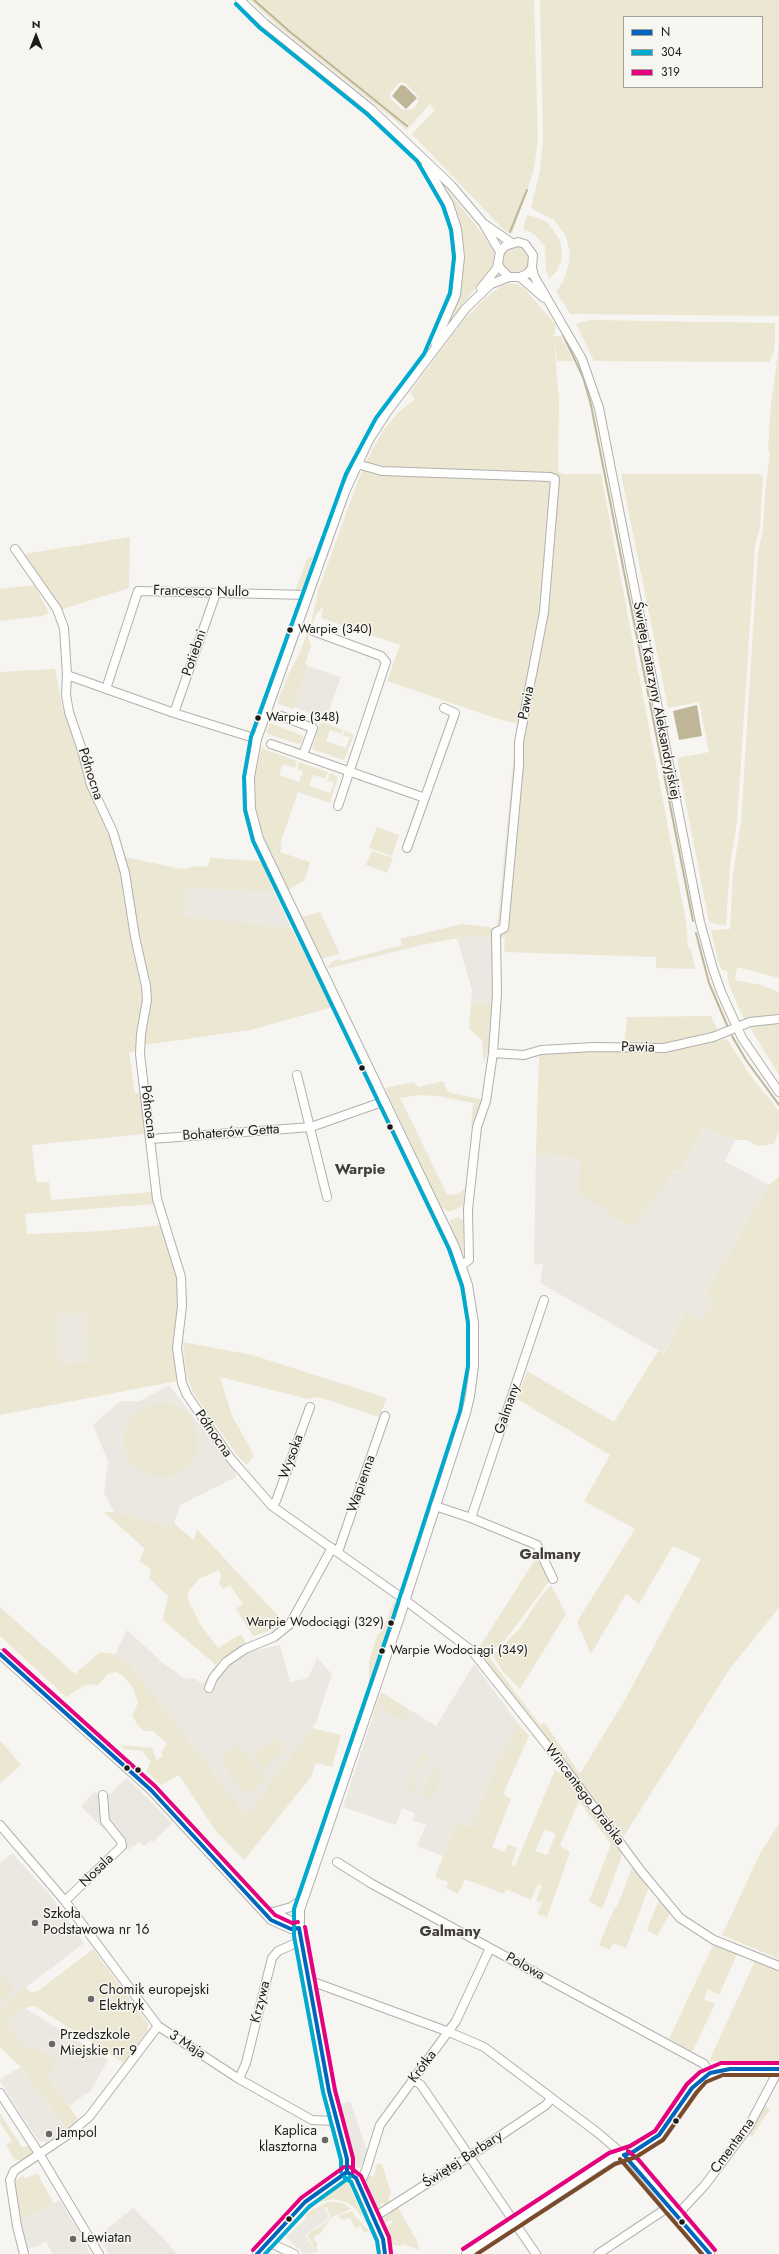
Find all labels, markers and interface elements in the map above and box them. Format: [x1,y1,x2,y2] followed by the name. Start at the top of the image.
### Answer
[16,16,56,56] north arrow
[32,16,40,32] text: N
[623,16,763,88] legend
[661,23,670,41] text: N
[661,43,682,61] text: 304
[661,63,680,81] text: 319
[153,583,249,601] street label: Francesco Nullo
[629,601,683,801] street label: Świętej Katarzyny Aleksandryjskiej
[298,622,372,638] place label: Warpie (340)
[285,625,295,635] marker: Warpie (340)
[179,628,211,678] street label: Potiebni
[516,685,538,721] street label: Pawia
[266,710,340,726] place label: Warpie (348)
[253,713,263,723] marker: Warpie (348)
[74,746,106,802] street label: Północna
[621,1039,655,1057] street label: Pawia
[357,1063,367,1073] unlabelled marker
[136,1084,160,1140] street label: Północna
[182,1121,280,1145] street label: Bohaterów Getta
[385,1122,395,1132] unlabelled marker
[335,1161,385,1179] district label: Warpie
[492,1382,524,1436] street label: Galmany
[191,1407,235,1461] street label: Północna
[276,1432,308,1482] street label: Wysoka
[344,1453,380,1515] street label: Wapienna
[519,1546,581,1564] district label: Galmany
[246,1615,384,1631] place label: Warpie Wodociągi (329)
[386,1618,396,1628] marker: Warpie Wodociągi (329)
[390,1643,528,1659] place label: Warpie Wodociągi (349)
[377,1646,387,1656] marker: Warpie Wodociągi (349)
[541,1741,627,1849] street label: Wincentego Drabika
[122,1763,132,1773] unlabelled marker
[133,1765,143,1775] unlabelled marker
[76,1851,118,1891] street label: Nosala
[43,1907,149,1940] place label: Szkoła Podstawowa nr 16
[30,1918,40,1928] marker: Szkoła Podstawowa nr 16
[419,1923,481,1941] district label: Galmany
[503,1950,547,1984] street label: Polowa
[248,1979,274,2025] street label: Krzywa
[99,1983,209,2016] place label: Chomik europejski Elektryk
[86,1994,96,2004] marker: Chomik europejski Elektryk
[166,2027,208,2063] street label: 3 Maja
[60,2028,137,2060] place label: Przedszkole Miejskie nr 9
[47,2039,57,2049] marker: Przedszkole Miejskie nr 9
[405,2047,441,2087] street label: Krótka
[707,2115,759,2177] street label: Cmentarna
[671,2116,681,2126] unlabelled marker
[259,2124,317,2156] place label: Kaplica klasztorna
[57,2126,97,2142] place label: Jampol
[420,2128,506,2192] street label: Świętej Barbary
[44,2129,54,2139] marker: Jampol
[320,2135,330,2145] marker: Kaplica klasztorna
[284,2214,294,2224] unlabelled marker
[677,2217,687,2227] unlabelled marker
[81,2231,132,2247] place label: Lewiatan
[68,2234,78,2244] marker: Lewiatan

